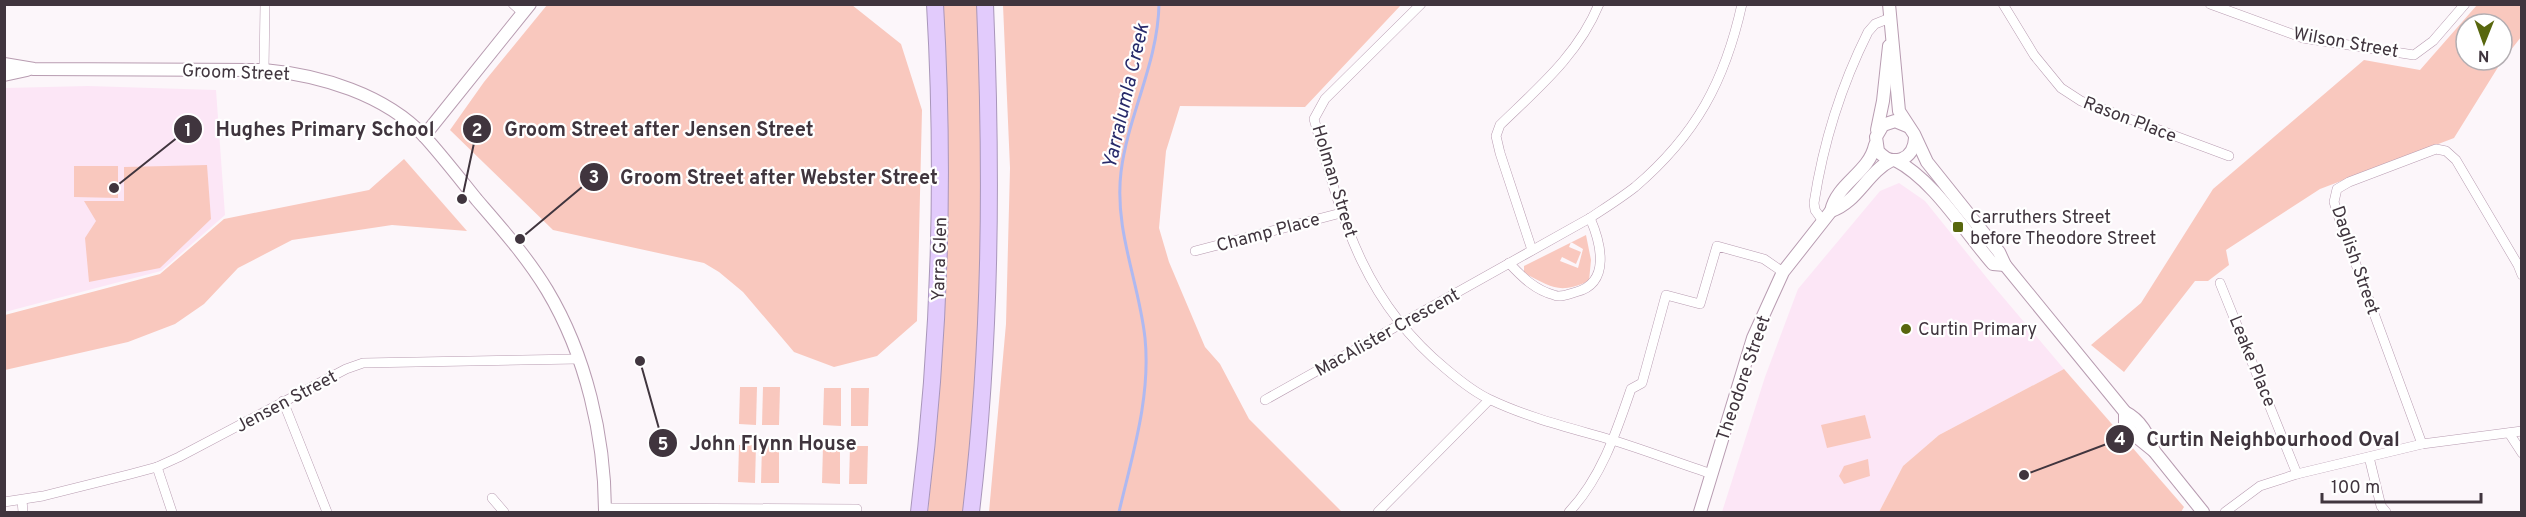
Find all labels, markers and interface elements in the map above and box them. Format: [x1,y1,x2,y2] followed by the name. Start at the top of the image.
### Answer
[2454,12,2514,72] north arrow
[1098,20,1157,172] water label: Yarralumla Creek
[2291,23,2400,64] street label: Wilson Street
[2478,45,2490,65] text: N
[181,60,290,87] street label: Groom Street
[2079,92,2180,149] street label: Rason Place
[173,110,446,148] callout: Hughes Primary School
[462,110,826,148] callout: Groom Street after Jensen Street
[216,118,434,144] text: Hughes Primary School
[504,118,814,144] text: Groom Street after Jensen Street
[184,120,192,143] text: 1
[471,120,483,143] text: 2
[1306,122,1362,240] street label: Holman Street
[579,158,950,196] callout: Groom Street after Webster Street
[620,166,938,192] text: Groom Street after Webster Street
[589,167,599,190] text: 3
[2325,203,2384,318] street label: Daglish Street
[1970,207,2156,251] place label: Carruthers Street before Theodore Street
[1214,209,1323,258] street label: Champ Place
[928,217,953,302] street label: Yarra Glen
[1951,220,1965,234] marker: Carruthers Street before Theodore Street
[1311,284,1464,383] street label: MacAlister Crescent
[2223,312,2280,411] street label: Leake Place
[1712,313,1777,444] street label: Theodore Street
[1918,319,2037,342] place label: Curtin Primary
[1899,322,1913,336] marker: Curtin Primary
[232,366,341,439] street label: Jensen Street
[2105,420,2412,458] callout: Curtin Neighbourhood Oval
[648,424,869,462] callout: John Flynn House
[2146,428,2400,454] text: Curtin Neighbourhood Oval
[2114,429,2126,452] text: 4
[689,432,857,458] text: John Flynn House
[658,434,669,457] text: 5
[2322,466,2481,504] scale bar
[2331,477,2380,500] text: 100 m

